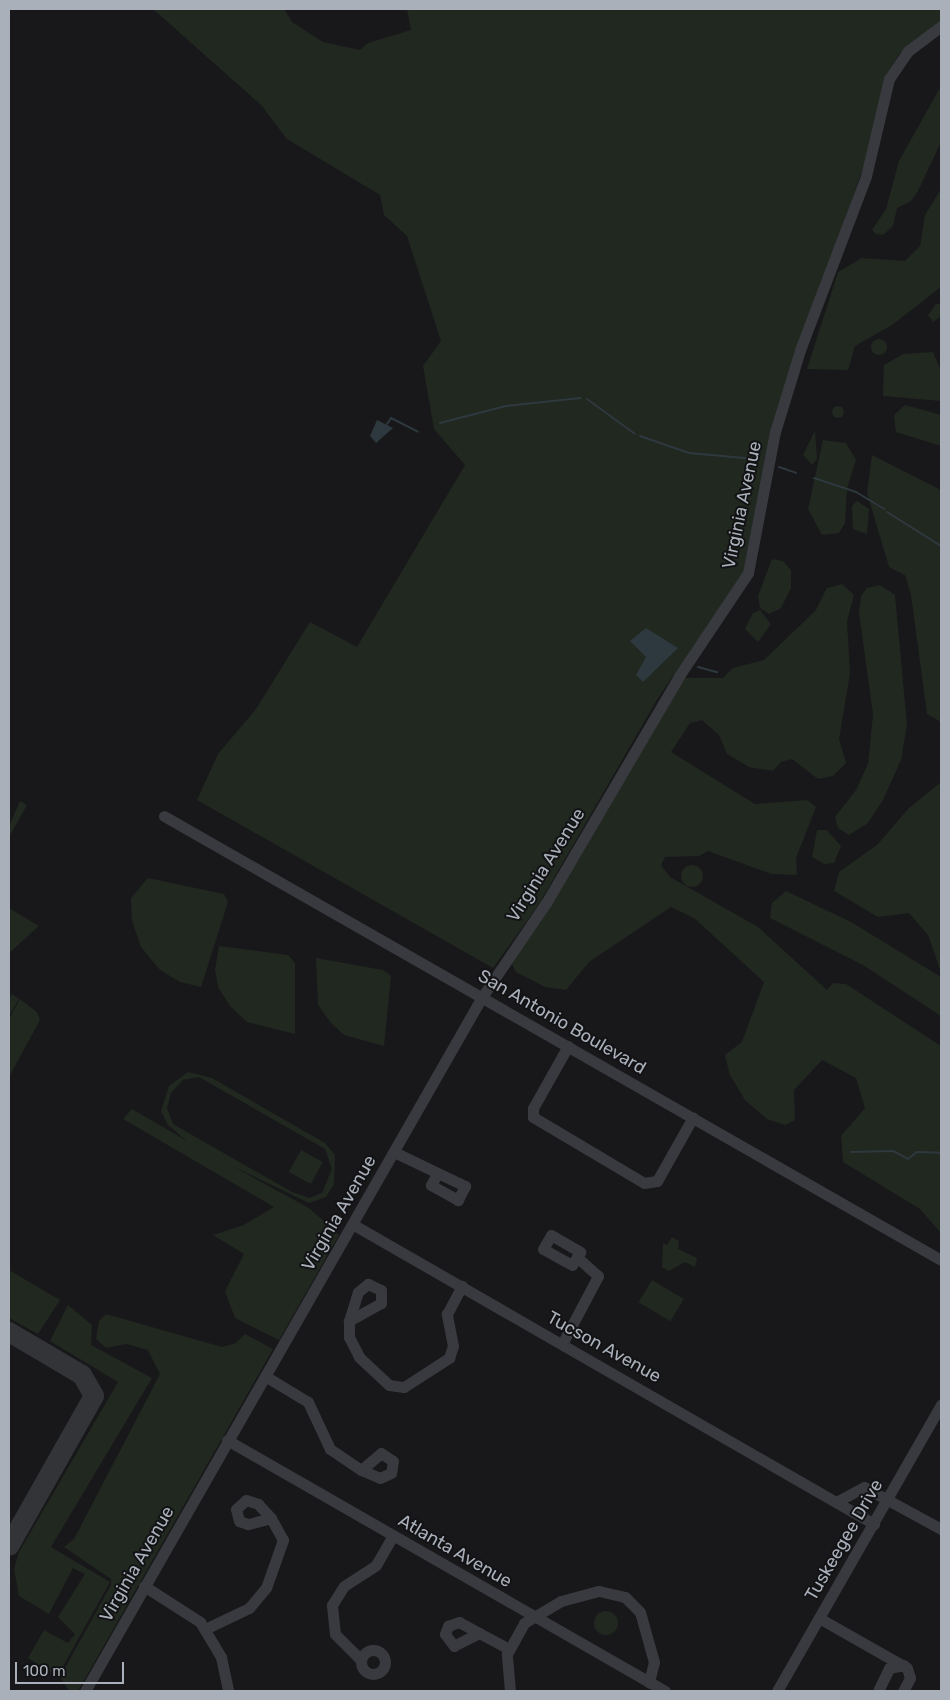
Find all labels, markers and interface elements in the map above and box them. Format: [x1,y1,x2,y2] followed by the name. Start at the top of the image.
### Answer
[718,439,766,571] street label: Virginia Avenue
[502,804,590,926] street label: Virginia Avenue
[474,965,650,1079] street label: San Antonio Boulevard
[297,1151,381,1275] street label: Virginia Avenue
[543,1307,665,1387] street label: Tucson Avenue
[800,1475,888,1605] street label: Tuskeegee Drive
[95,1502,179,1626] street label: Virginia Avenue
[394,1510,516,1592] street label: Atlanta Avenue
[18,1652,126,1684] scale bar
[23,1662,65,1680] text: 100 m

